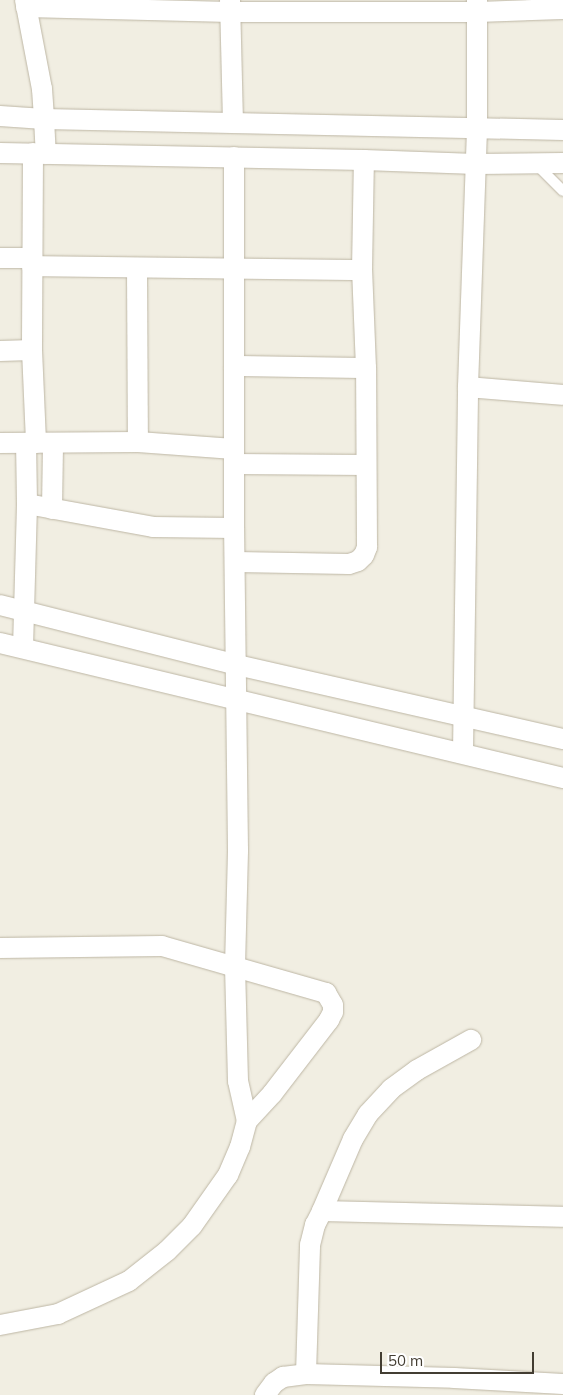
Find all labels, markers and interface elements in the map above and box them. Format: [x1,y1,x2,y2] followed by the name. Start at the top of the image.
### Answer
[383,1342,537,1374] scale bar
[388,1351,423,1370] text: 50 m

